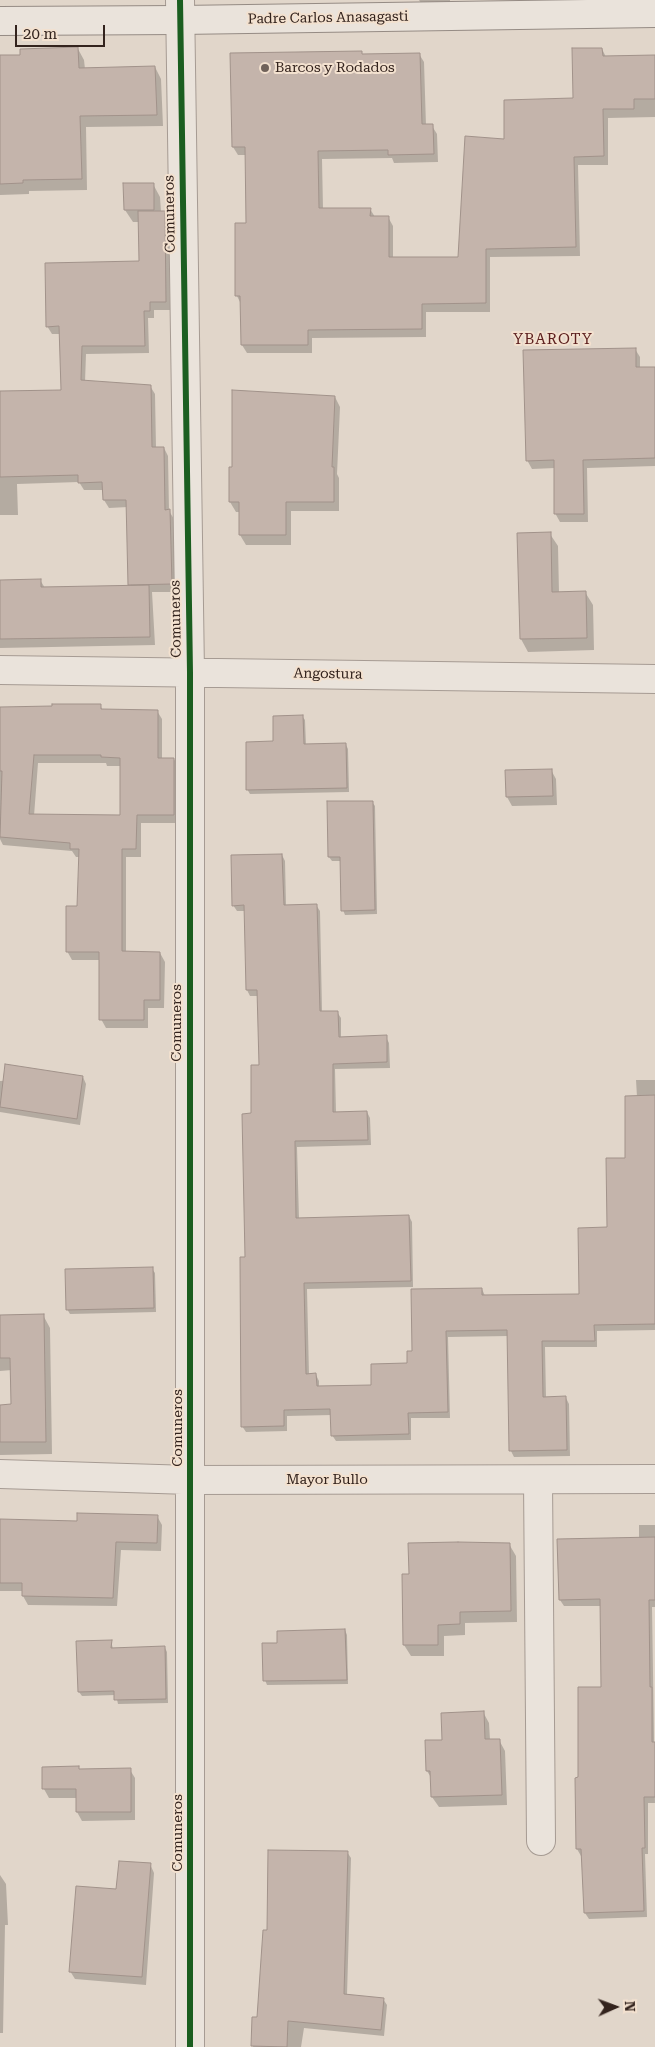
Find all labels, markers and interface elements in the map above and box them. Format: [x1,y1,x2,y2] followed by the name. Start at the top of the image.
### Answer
[248,8,408,28] street label: Padre Carlos Anasagasti
[18,15,108,47] scale bar
[23,25,57,43] text: 20 m
[275,60,395,76] place label: Barcos y Rodados
[259,62,271,74] marker: Barcos y Rodados
[161,175,179,253] street label: Comuneros
[512,331,594,349] district label: YBAROTY
[167,580,185,658] street label: Comuneros
[293,665,363,683] street label: Angostura
[169,984,185,1062] street label: Comuneros
[170,1389,186,1467] street label: Comuneros
[286,1472,368,1488] street label: Mayor Bullo
[170,1794,186,1872] street label: Comuneros
[590,1982,640,2032] north arrow
[622,2001,638,2012] text: N

